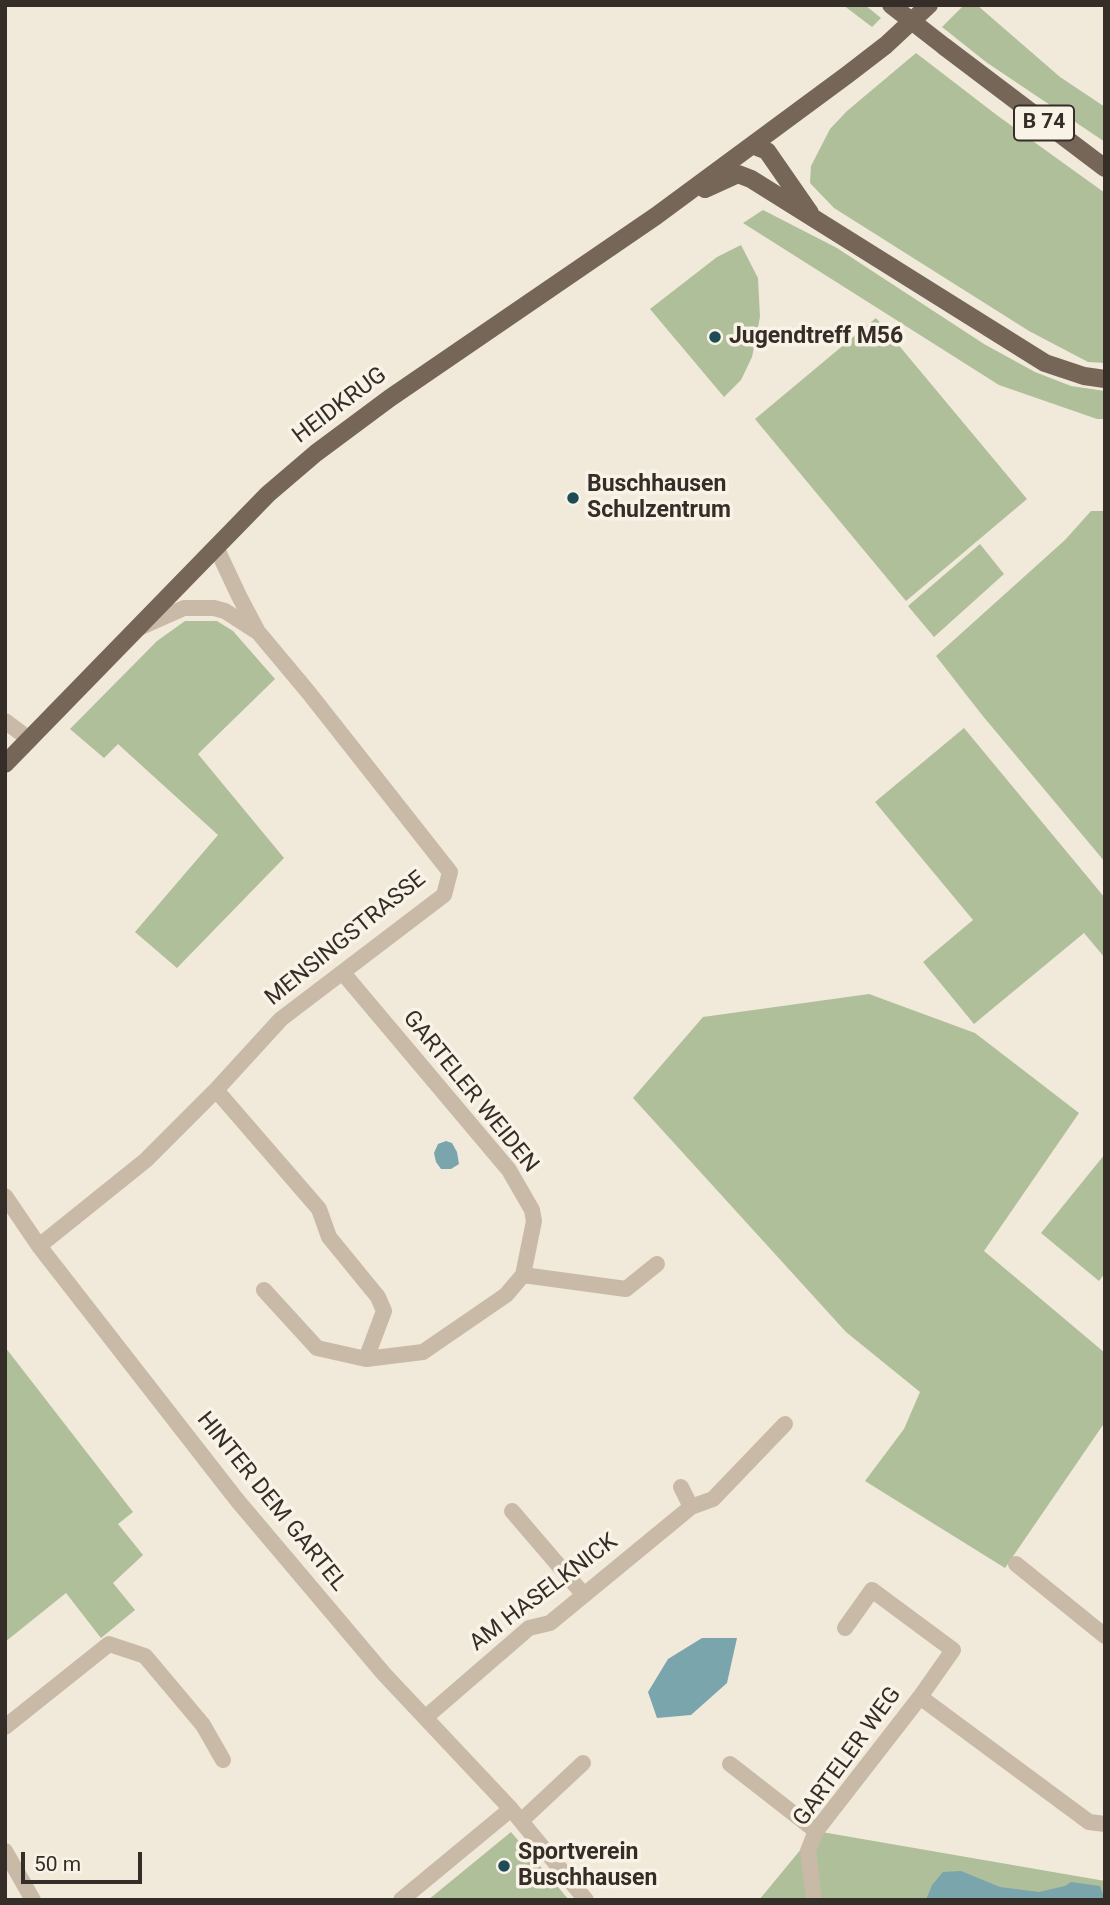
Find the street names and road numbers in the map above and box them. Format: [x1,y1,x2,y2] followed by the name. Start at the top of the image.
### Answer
[1014,106,1074,140] road number: B 74
[288,362,392,450] street label: HEIDKRUG
[260,866,432,1012] street label: MENSINGSTRASSE
[396,1005,544,1179] street label: GARTELER WEIDEN
[190,1407,352,1597] street label: HINTER DEM GARTEL
[465,1528,623,1658] street label: AM HASELKNICK
[788,1682,908,1832] street label: GARTELER WEG

